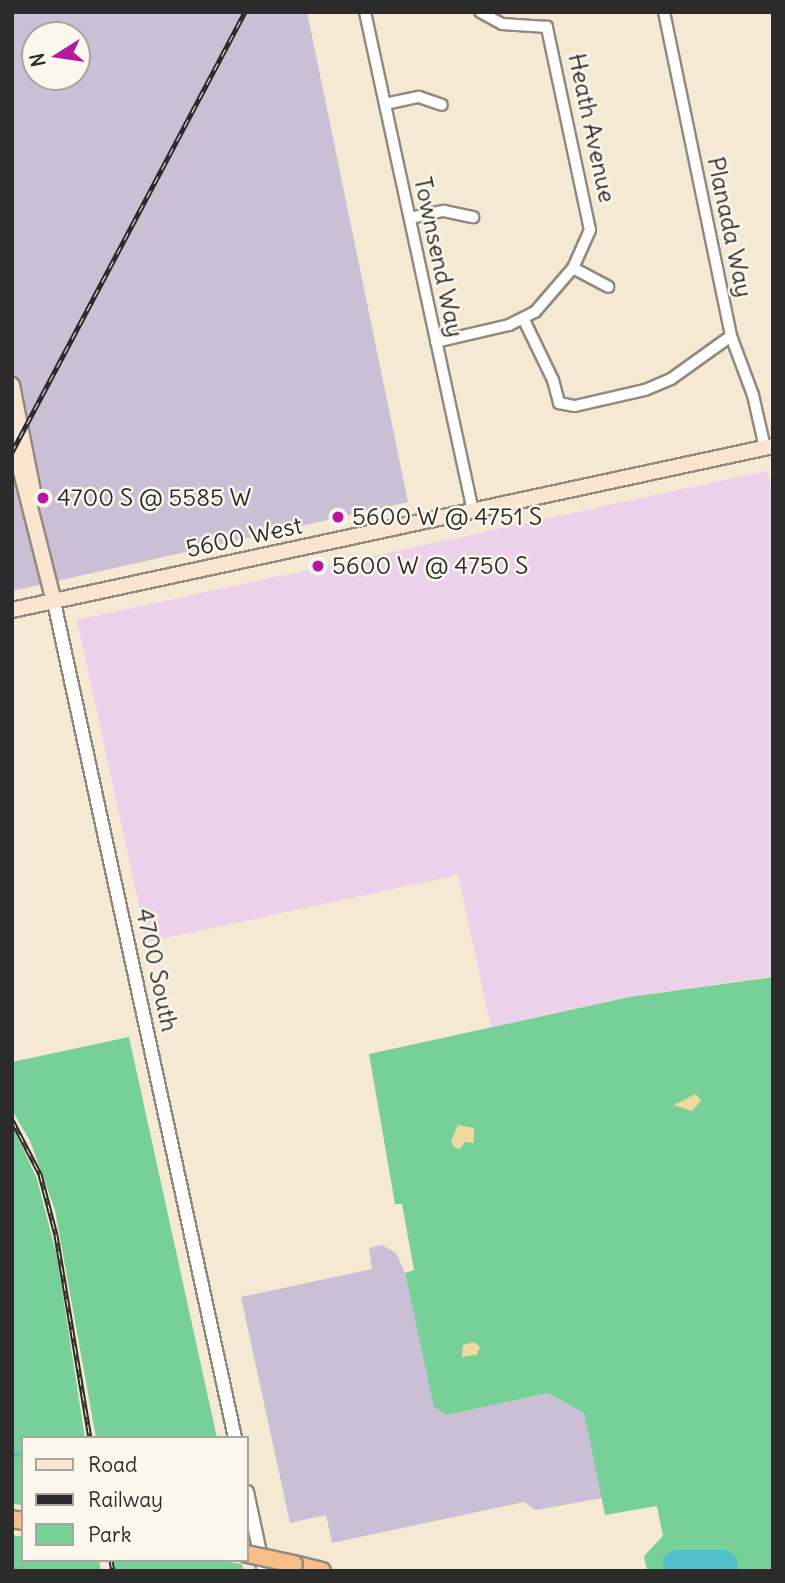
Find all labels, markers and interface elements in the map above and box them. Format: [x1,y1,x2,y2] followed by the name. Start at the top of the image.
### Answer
[21,21,91,91] north arrow
[24,51,51,69] text: N
[562,51,622,205] street label: Heath Avenue
[701,154,759,300] street label: Planada Way
[408,174,470,340] street label: Townsend Way
[57,484,251,512] place label: 4700 S @ 5585 W
[35,490,51,506] marker: 4700 S @ 5585 W
[352,503,542,531] place label: 5600 W @ 4751 S
[330,509,346,525] marker: 5600 W @ 4751 S
[183,511,305,563] street label: 5600 West
[332,552,528,580] place label: 5600 W @ 4750 S
[310,558,326,574] marker: 5600 W @ 4750 S
[130,906,184,1034] street label: 4700 South
[21,1436,248,1562] legend
[88,1451,137,1478] text: Road
[88,1486,163,1513] text: Railway
[88,1521,131,1548] text: Park

